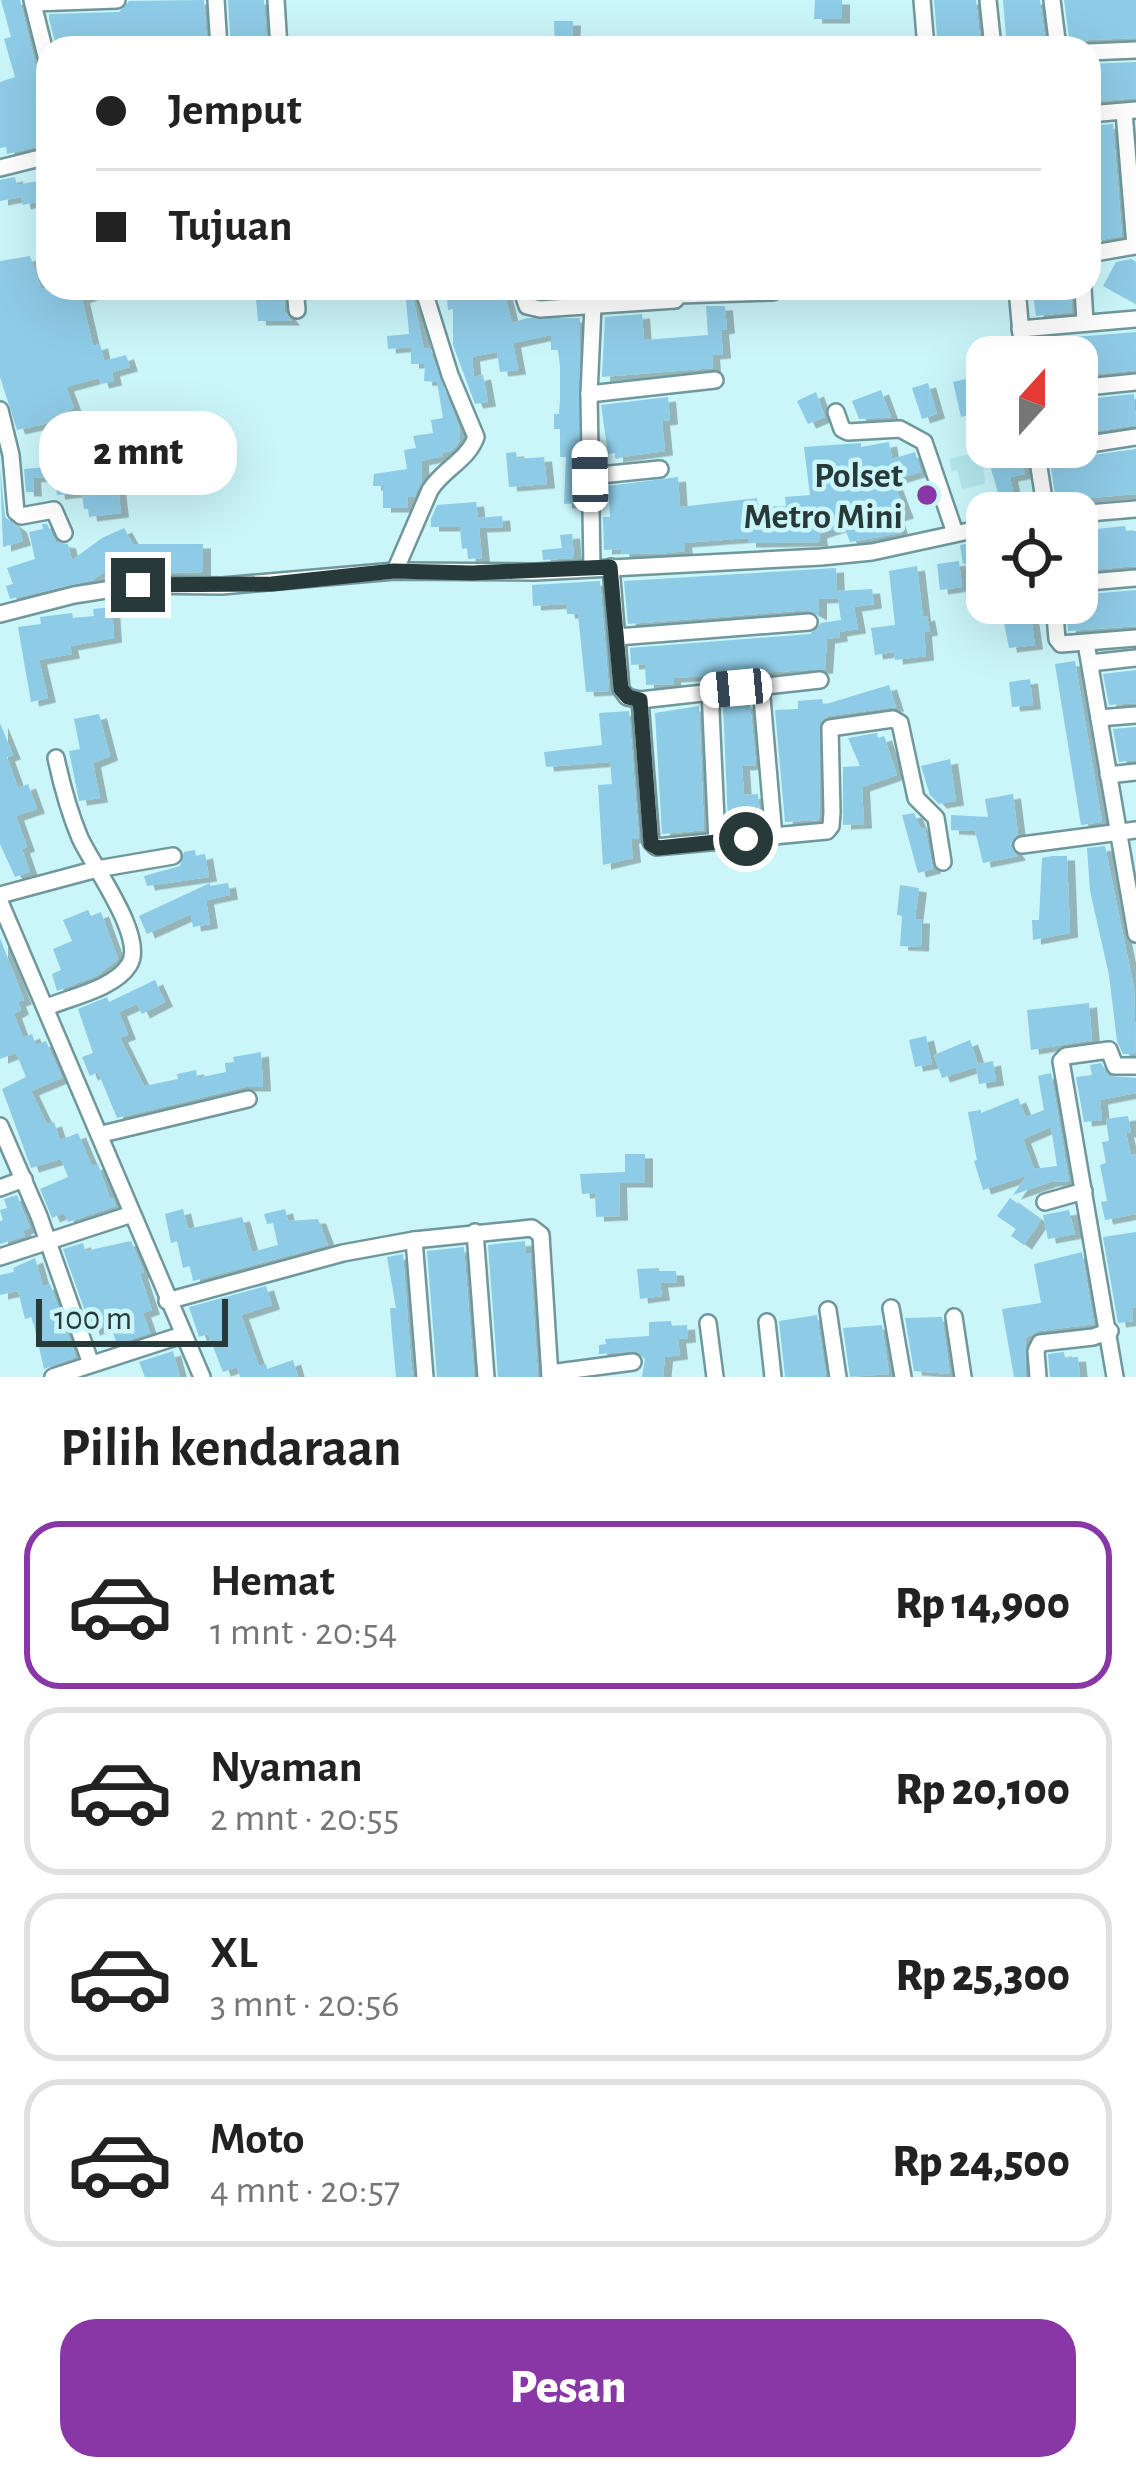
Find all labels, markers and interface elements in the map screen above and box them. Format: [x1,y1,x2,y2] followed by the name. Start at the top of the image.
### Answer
[168,88,302,133] text: Jemput
[168,204,293,249] text: Tujuan
[966,336,1098,468] north arrow
[966,336,1098,624] map controls
[39,411,237,495] callout: 2 mnt
[93,433,183,472] text: 2 mnt
[571,440,609,512] car
[743,458,903,535] place label: Polset Metro Mini
[914,482,940,508] marker: Polset Metro Mini
[966,492,1098,624] button: locate
[111,558,165,612] route end
[699,667,773,709] car
[719,812,773,866] route start
[36,1293,228,1346] scale bar
[54,1303,132,1336] text: 100 m
[60,1422,402,1476] text: Pilih kendaraan
[66,1551,174,1659] icon: car
[210,1559,335,1604] text: Hemat
[895,1582,1070,1627] text: Rp 14,900
[210,1613,397,1652] text: 1 mnt · 20:54
[66,1737,174,1845] icon: car
[210,1745,363,1790] text: Nyaman
[895,1768,1070,1813] text: Rp 20,100
[210,1799,399,1838] text: 2 mnt · 20:55
[66,1923,174,2031] icon: car
[210,1931,258,1976] text: XL
[896,1954,1070,1999] text: Rp 25,300
[210,1985,400,2024] text: 3 mnt · 20:56
[66,2109,174,2217] icon: car
[210,2117,305,2162] text: Moto
[892,2140,1070,2185] text: Rp 24,500
[210,2171,400,2210] text: 4 mnt · 20:57
[60,2319,1076,2457] button: Pesan

